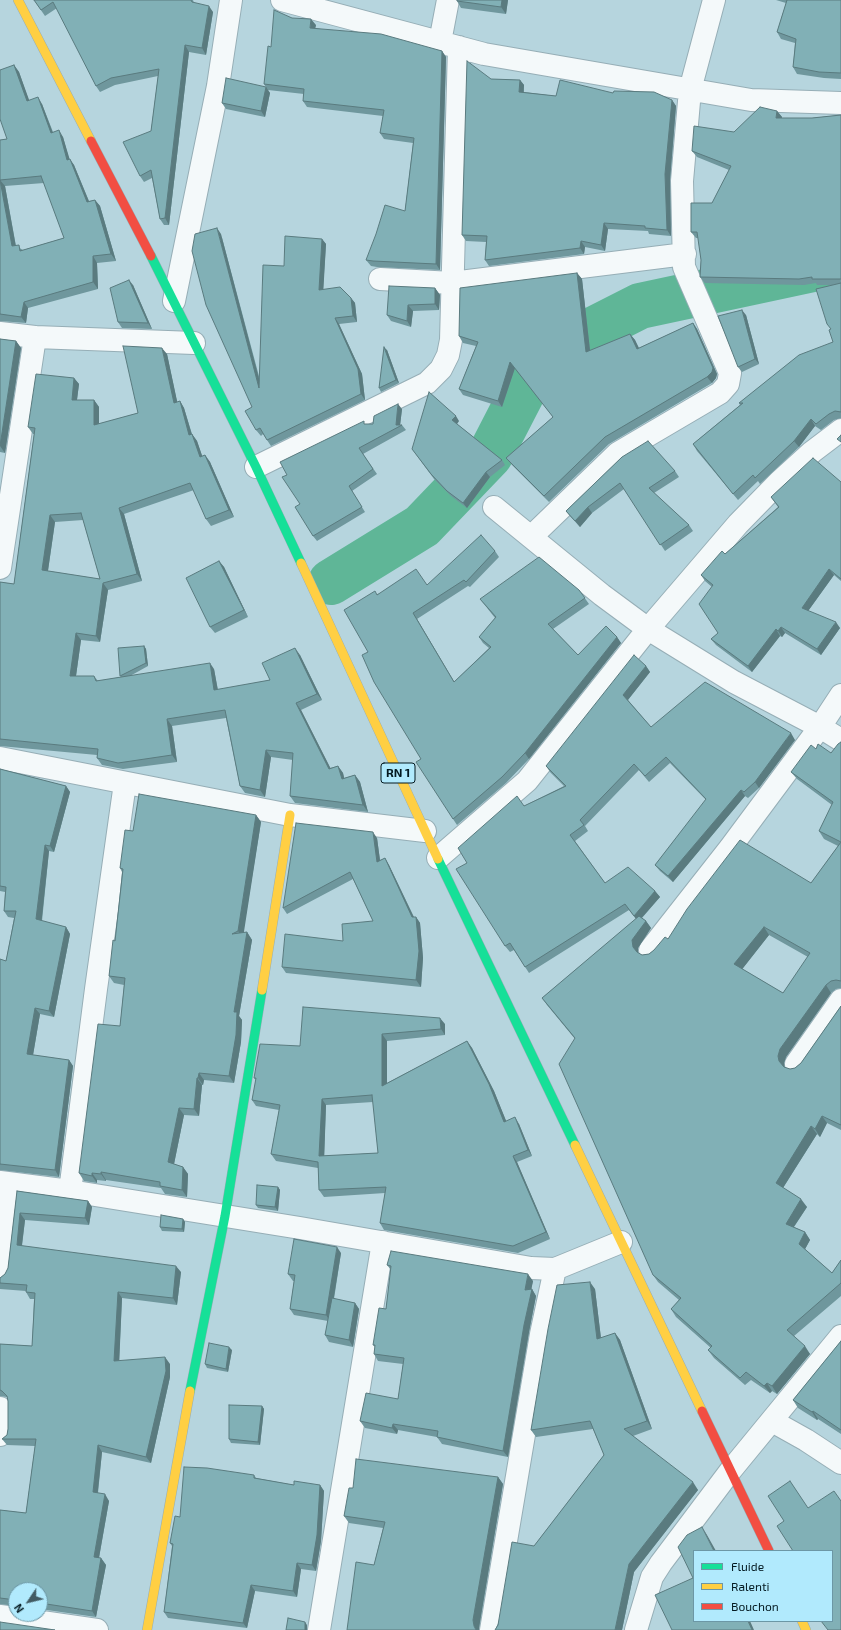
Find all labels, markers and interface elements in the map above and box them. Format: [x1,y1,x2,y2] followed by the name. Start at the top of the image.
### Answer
[381,763,415,783] road number: RN 1
[693,1550,833,1622] legend
[731,1559,764,1573] text: Fluide
[731,1579,770,1593] text: Ralenti
[8,1582,48,1622] north arrow
[731,1599,779,1613] text: Bouchon
[11,1602,26,1616] text: N

